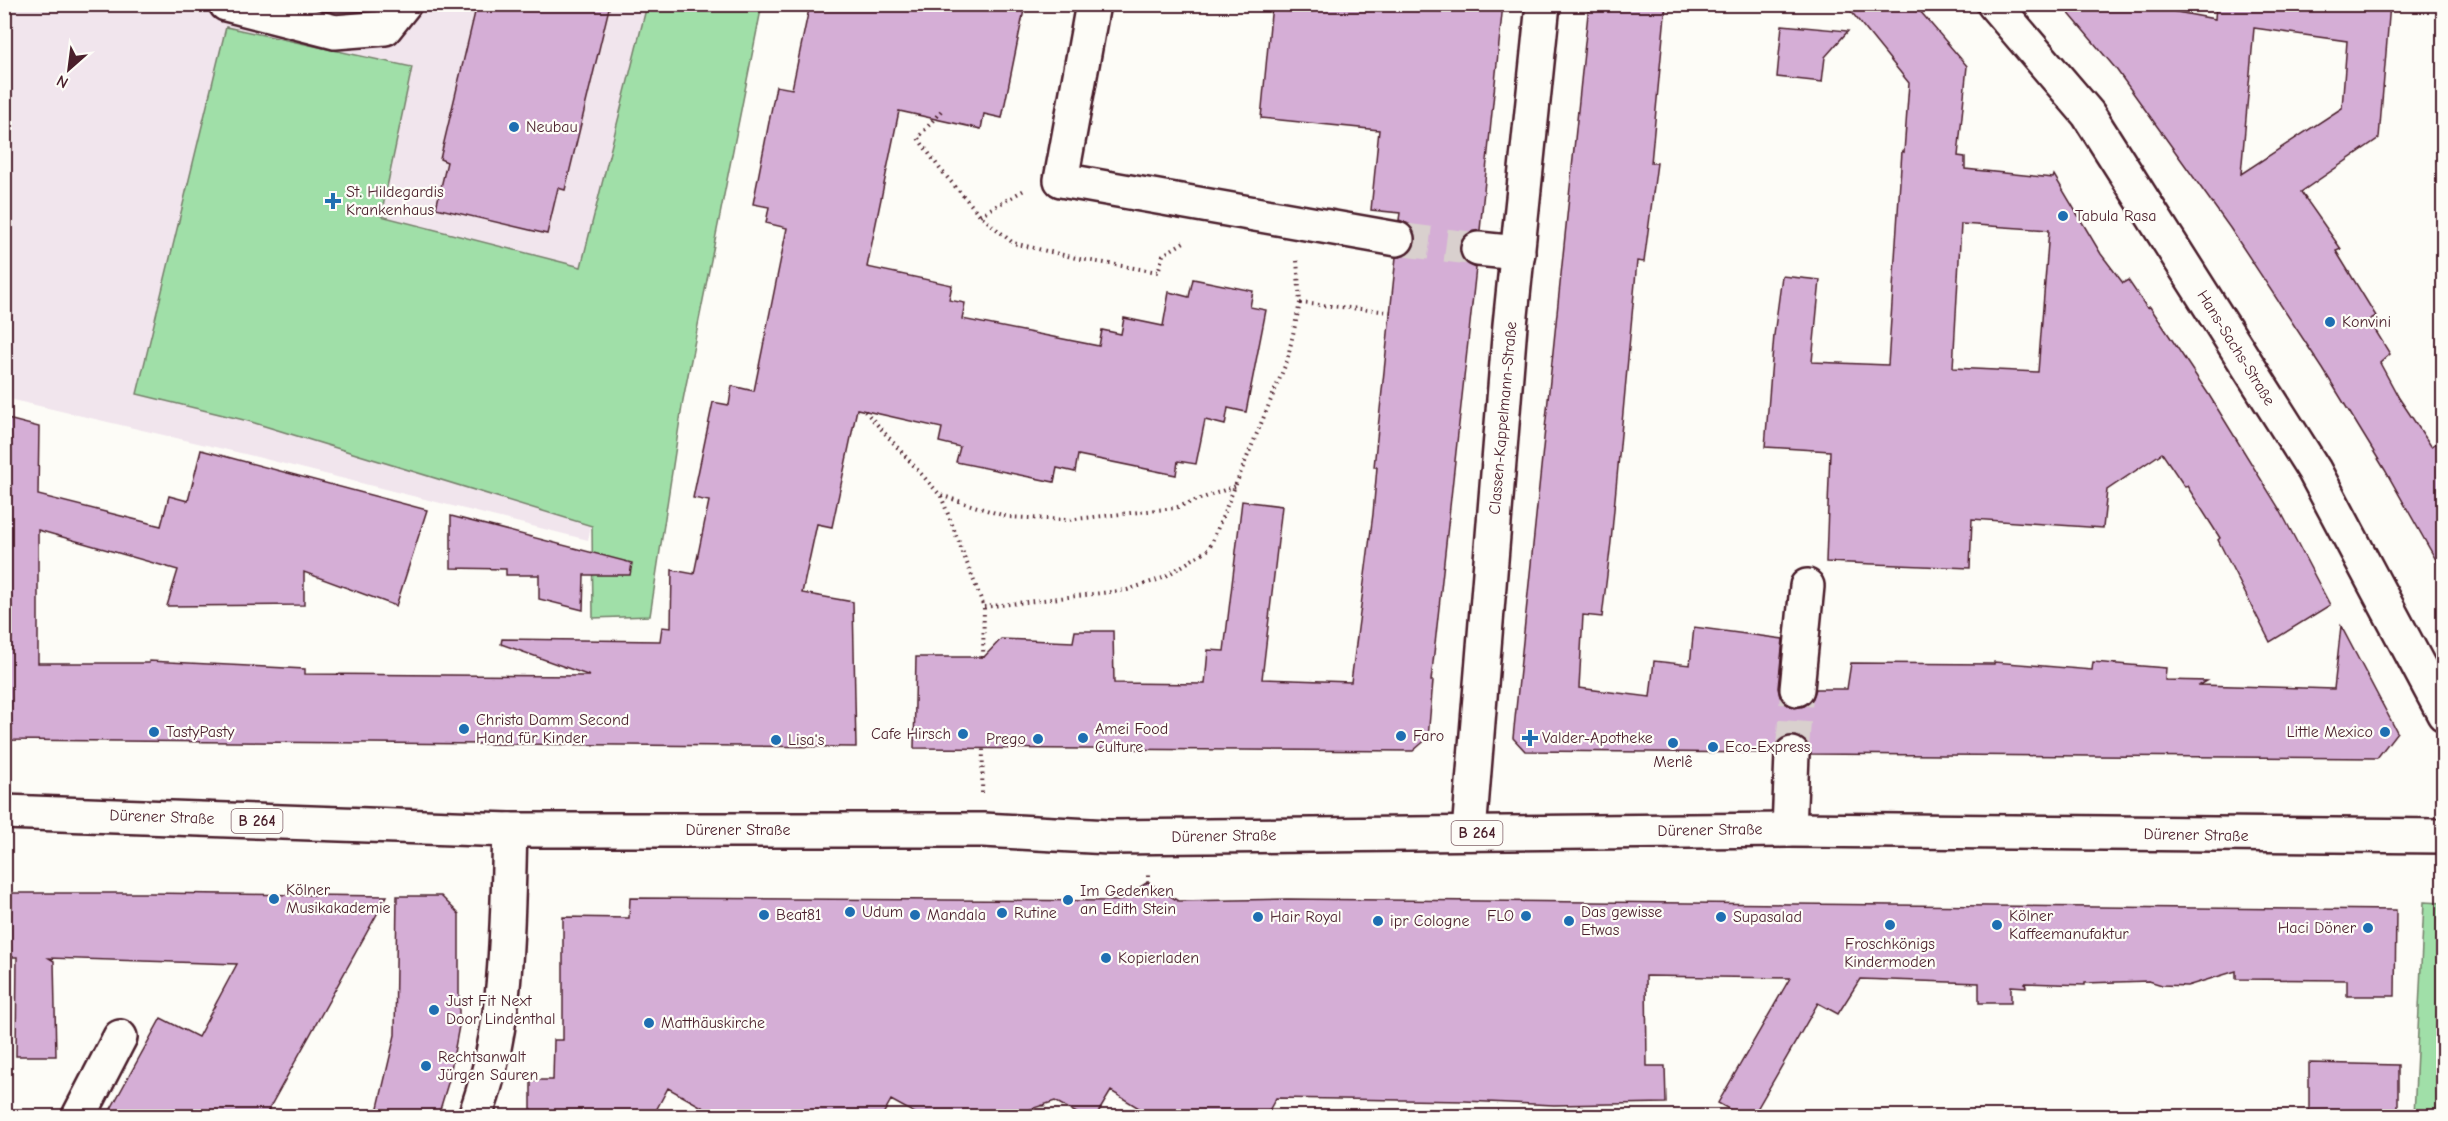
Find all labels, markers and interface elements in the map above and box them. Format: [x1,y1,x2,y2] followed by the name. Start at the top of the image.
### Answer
[39,39,99,99] north arrow
[54,71,71,92] text: N
[526,118,578,136] place label: Neubau
[507,120,521,134] marker: Neubau
[346,183,444,219] place label: St. Hildegardis Krankenhaus
[324,192,342,210] marker: St. Hildegardis Krankenhaus
[2075,207,2156,225] place label: Tabula Rasa
[2056,209,2070,223] marker: Tabula Rasa
[2193,287,2279,409] street label: Hans-Sachs-Straße
[2342,313,2391,331] place label: Konvini
[2323,315,2337,329] marker: Konvini
[1486,321,1520,515] street label: Classen-Kappelmann-Straße
[476,711,629,747] place label: Christa Damm Second Hand für Kinder
[1095,720,1168,756] place label: Amei Food Culture
[457,722,471,736] marker: Christa Damm Second Hand für Kinder
[166,723,235,741] place label: TastyPasty
[2287,723,2373,741] place label: Little Mexico
[147,725,161,739] marker: TastyPasty
[871,725,951,743] place label: Cafe Hirsch
[2378,725,2392,739] marker: Little Mexico
[956,727,970,741] marker: Cafe Hirsch
[1413,727,1444,745] place label: Faro
[1394,729,1408,743] marker: Faro
[1542,729,1653,747] place label: Valder-Apotheke
[986,730,1026,748] place label: Prego
[788,731,825,749] place label: Lisa's
[1076,731,1090,745] marker: Amei Food Culture
[1523,731,1537,745] marker: Valder-Apotheke
[1031,732,1045,746] marker: Prego
[769,733,783,747] marker: Lisa's
[1666,736,1680,750] marker: Merlê
[1725,738,1811,756] place label: Eco-Express
[1706,740,1720,754] marker: Eco-Express
[1653,753,1693,771] place label: Merlê
[109,806,215,828] street label: Dürener Straße
[232,809,282,833] road number: B 264
[1657,820,1763,840] street label: Dürener Straße
[685,821,791,839] street label: Dürener Straße
[1452,821,1502,845] road number: B 264
[2143,825,2249,845] street label: Dürener Straße
[1171,826,1277,846] street label: Dürener Straße
[286,881,391,917] place label: Kölner Musikakademie
[1080,882,1176,918] place label: Im Gedenken an Edith Stein
[267,892,281,906] marker: Kölner Musikakademie
[1061,893,1075,907] marker: Im Gedenken an Edith Stein
[862,903,903,921] place label: Udum
[1581,903,1662,939] place label: Das gewisse Etwas
[1014,904,1057,922] place label: Rutine
[843,905,857,919] marker: Udum
[776,906,821,924] place label: Beat81
[927,906,986,924] place label: Mandala
[995,906,1009,920] marker: Rutine
[1487,907,1514,925] place label: FLO
[2009,907,2129,943] place label: Kölner Kaffeemanufaktur
[757,908,771,922] marker: Beat81
[908,908,922,922] marker: Mandala
[1270,908,1342,926] place label: Hair Royal
[1733,908,1802,926] place label: Supasalad
[1519,909,1533,923] marker: FLO
[1251,910,1265,924] marker: Hair Royal
[1714,910,1728,924] marker: Supasalad
[1390,912,1469,930] place label: ipr Cologne
[1371,914,1385,928] marker: ipr Cologne
[1562,914,1576,928] marker: Das gewisse Etwas
[1883,918,1897,932] marker: Froschkönigs Kindermoden
[1990,918,2004,932] marker: Kölner Kaffeemanufaktur
[2278,919,2357,937] place label: Haci Döner
[2361,921,2375,935] marker: Haci Döner
[1844,935,1936,971] place label: Froschkönigs Kindermoden
[1118,949,1199,967] place label: Kopierladen
[1099,951,1113,965] marker: Kopierladen
[446,992,555,1028] place label: Just Fit Next Door Lindenthal
[427,1003,441,1017] marker: Just Fit Next Door Lindenthal
[661,1014,765,1032] place label: Matthäuskirche
[642,1016,656,1030] marker: Matthäuskirche
[438,1048,538,1084] place label: Rechtsanwalt Jürgen Sauren
[419,1059,433,1073] marker: Rechtsanwalt Jürgen Sauren

